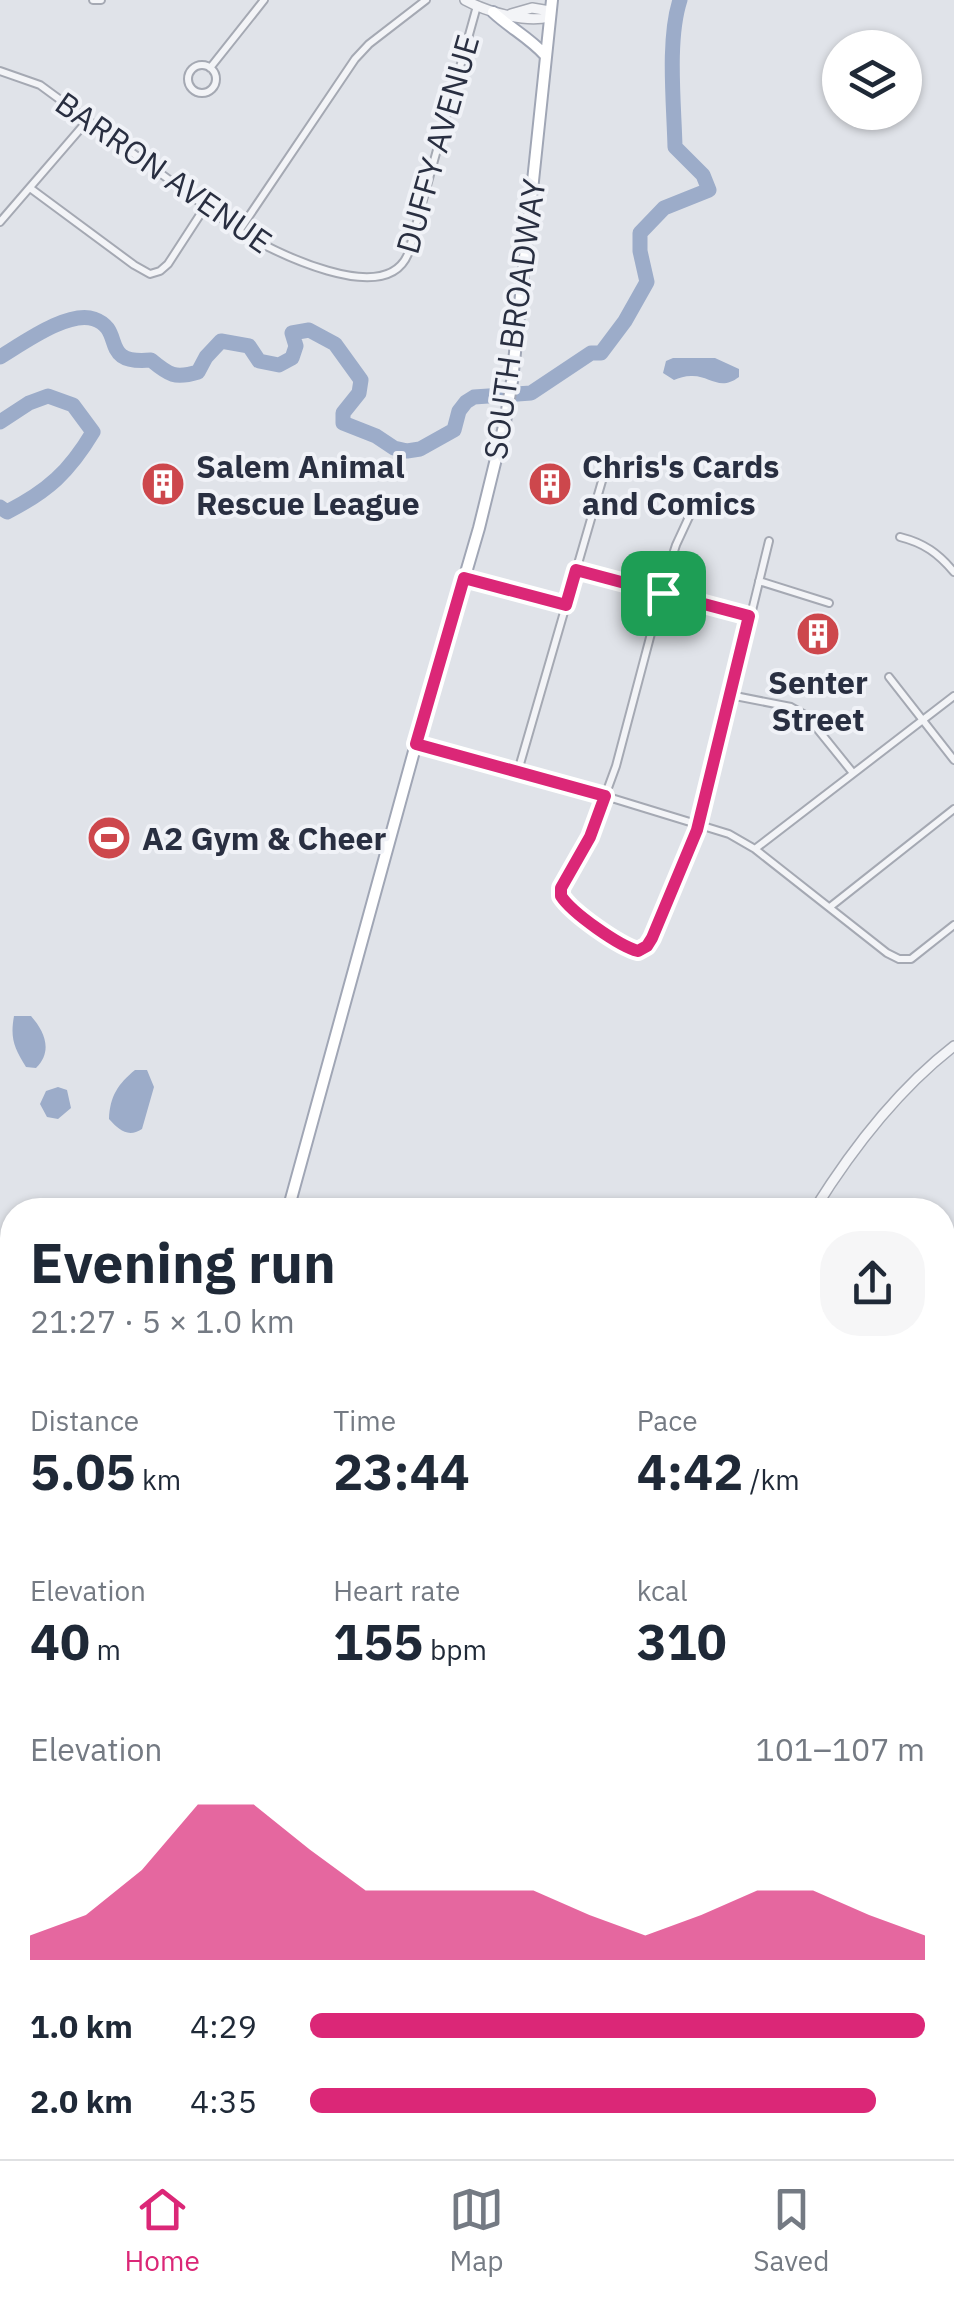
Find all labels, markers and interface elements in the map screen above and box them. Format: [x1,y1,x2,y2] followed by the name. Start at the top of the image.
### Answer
[386,30,488,258] street label: DUFFY AVENUE
[822,30,922,130] map controls
[822,30,922,130] button: layers
[48,82,280,262] street label: BARRON AVENUE
[474,176,554,462] street label: SOUTH BROADWAY
[196,445,420,524] place label: Salem Animal Rescue League
[582,445,779,524] place label: Chris's Cards and Comics
[140,461,186,507] building icon: Salem Animal Rescue League
[527,461,573,507] building icon: Chris's Cards and Comics
[621,551,706,636] pin
[636,566,691,621] icon: arrive
[795,611,841,657] building icon: Senter Street
[768,661,868,740] place label: Senter Street
[86,815,132,861] sports icon: A2 Gym & Cheer
[142,817,386,859] place label: A2 Gym & Cheer
[30,1227,336,1298] text: Evening run
[820,1231,925,1336] button: share
[30,1300,295,1342] text: 21:27 · 5 × 1.0 km
[30,1402,139,1439] text: Distance
[333,1402,396,1439] text: Time
[637,1402,698,1439] text: Pace
[30,1439,136,1504] text: 5.05
[333,1439,470,1504] text: 23:44
[637,1439,743,1504] text: 4:42
[136,1461,181,1498] text: km
[743,1461,800,1498] text: /km
[30,1572,146,1609] text: Elevation
[333,1572,460,1609] text: Heart rate
[637,1572,688,1609] text: kcal
[30,1609,90,1674] text: 40
[333,1609,423,1674] text: 155
[637,1609,727,1674] text: 310
[90,1631,121,1668] text: m
[423,1631,487,1668] text: bpm
[30,1728,163,1770] text: Elevation
[755,1728,925,1770] text: 101–107 m
[30,2005,133,2047] text: 1.0 km
[190,2005,257,2047] text: 4:29
[30,2080,133,2122] text: 2.0 km
[190,2080,257,2122] text: 4:35
[125,2182,200,2279] tab: Home
[449,2182,504,2279] tab: Map
[753,2182,829,2279] tab: Saved

